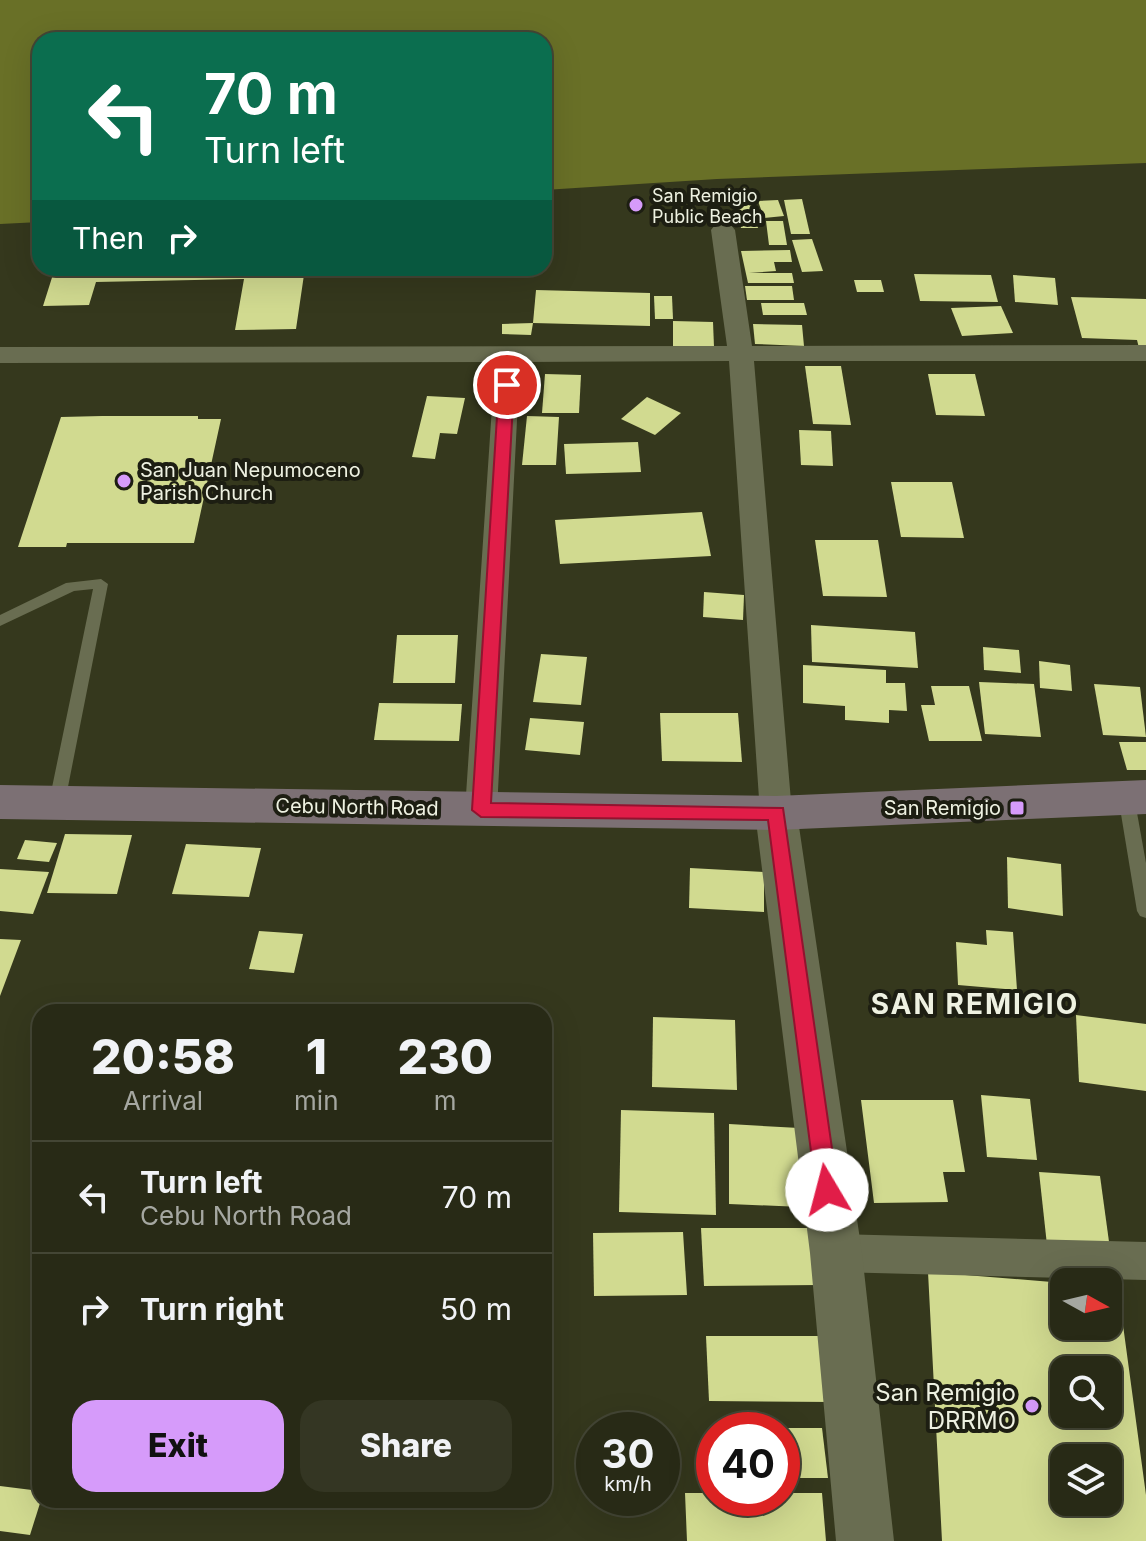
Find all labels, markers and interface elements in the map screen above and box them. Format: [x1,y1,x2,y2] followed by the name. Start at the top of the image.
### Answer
[204,60,338,128] text: 70 m
[72,64,176,168] icon: left
[204,128,345,172] text: Turn left
[652,185,763,227] place label: San Remigio Public Beach
[627,196,645,214] marker: San Remigio Public Beach
[160,216,204,260] icon: right
[72,220,144,256] text: Then
[473,351,541,419] pin
[485,363,529,407] icon: arrive
[140,458,361,505] place label: San Juan Nepumoceno Parish Church
[115,472,133,490] marker: San Juan Nepumoceno Parish Church
[275,794,439,820] street label: Cebu North Road
[884,796,1001,820] place label: San Remigio
[1008,799,1026,817] marker: San Remigio
[871,987,1079,1021] district label: SAN REMIGIO
[91,1027,235,1086] text: 20:58
[306,1027,327,1086] text: 1
[398,1027,493,1086] text: 230
[123,1085,203,1116] text: Arrival
[294,1085,339,1116] text: min
[434,1085,457,1116] text: m
[785,1148,869,1232] position arrow
[140,1164,262,1200] text: Turn left
[72,1175,116,1219] icon: left
[442,1179,512,1215] text: 70 m
[140,1200,352,1231] text: Cebu North Road
[1050,1268,1122,1340] north arrow
[1050,1268,1122,1516] map controls
[72,1287,116,1331] icon: right
[140,1291,284,1327] text: Turn right
[440,1291,512,1327] text: 50 m
[1050,1356,1122,1428] button: search
[875,1378,1016,1435] place label: San Remigio DRRMO
[1023,1397,1041,1415] marker: San Remigio DRRMO
[72,1400,284,1492] button: Exit
[300,1400,512,1492] button: Share
[696,1412,800,1516] speed limit sign: 40
[602,1429,654,1478] text: 30
[1050,1444,1122,1516] button: layers
[604,1472,652,1496] text: km/h

